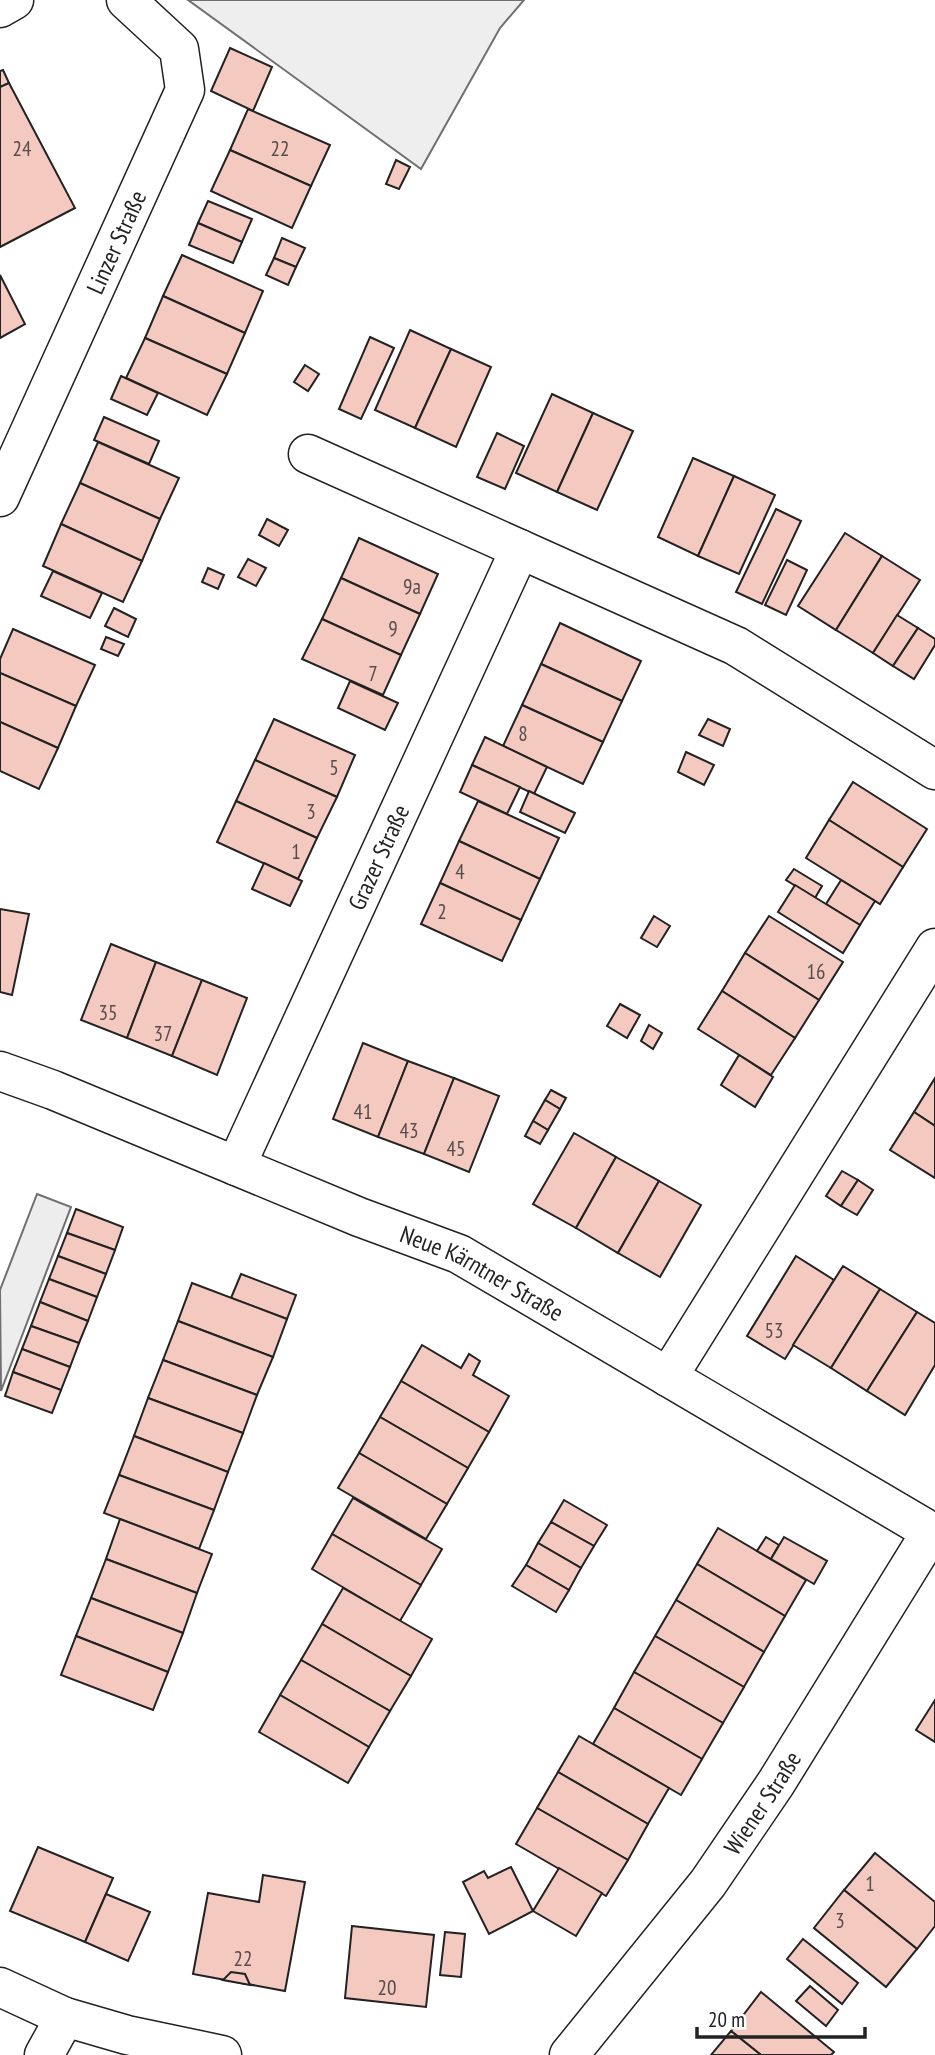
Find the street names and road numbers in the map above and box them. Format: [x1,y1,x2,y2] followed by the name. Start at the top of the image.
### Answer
[79,185,153,299] street label: Linzer Straße
[341,799,416,915] street label: Grazer Straße
[396,1218,569,1328] street label: Neue Kärntner Straße
[716,1745,808,1860] street label: Wiener Straße

